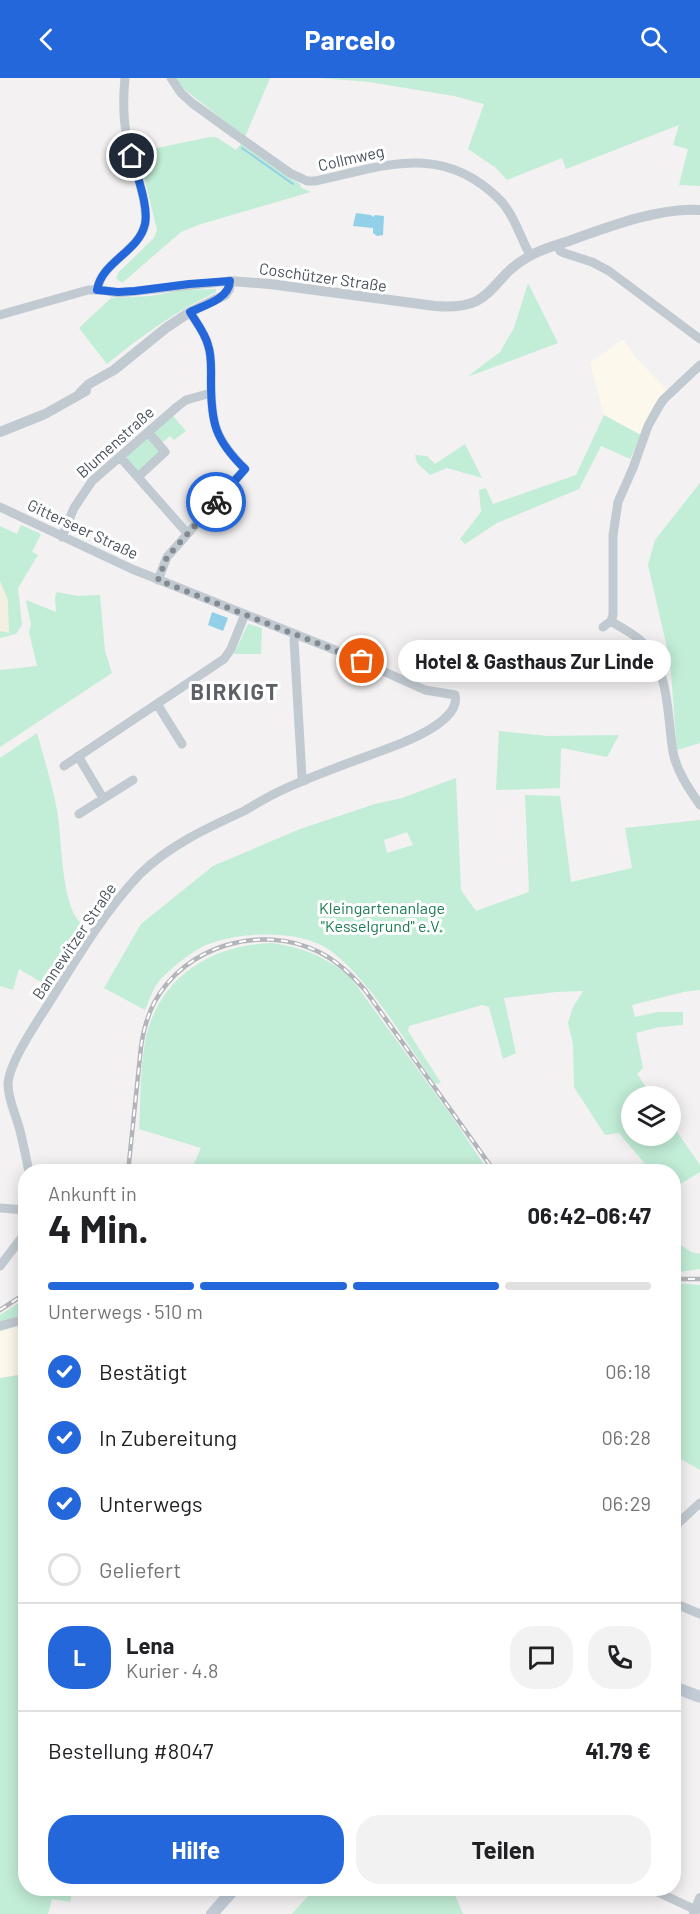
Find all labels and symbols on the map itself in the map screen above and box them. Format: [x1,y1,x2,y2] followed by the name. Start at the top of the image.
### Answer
[106,130,157,181] pin
[316,141,386,174] street label: Collmweg
[258,258,388,295] street label: Coschützer Straße
[72,402,157,481] street label: Blumenstraße
[186,472,246,532] courier
[25,495,142,563] street label: Gitterseer Straße
[336,635,387,686] pin
[398,640,671,682] callout: Hotel & Gasthaus Zur Linde
[190,678,280,704] district label: BIRKIGT
[28,879,120,1003] street label: Bannewitzer Straße
[319,898,445,935] park label: Kleingartenanlage "Kesselgrund" e.V.

